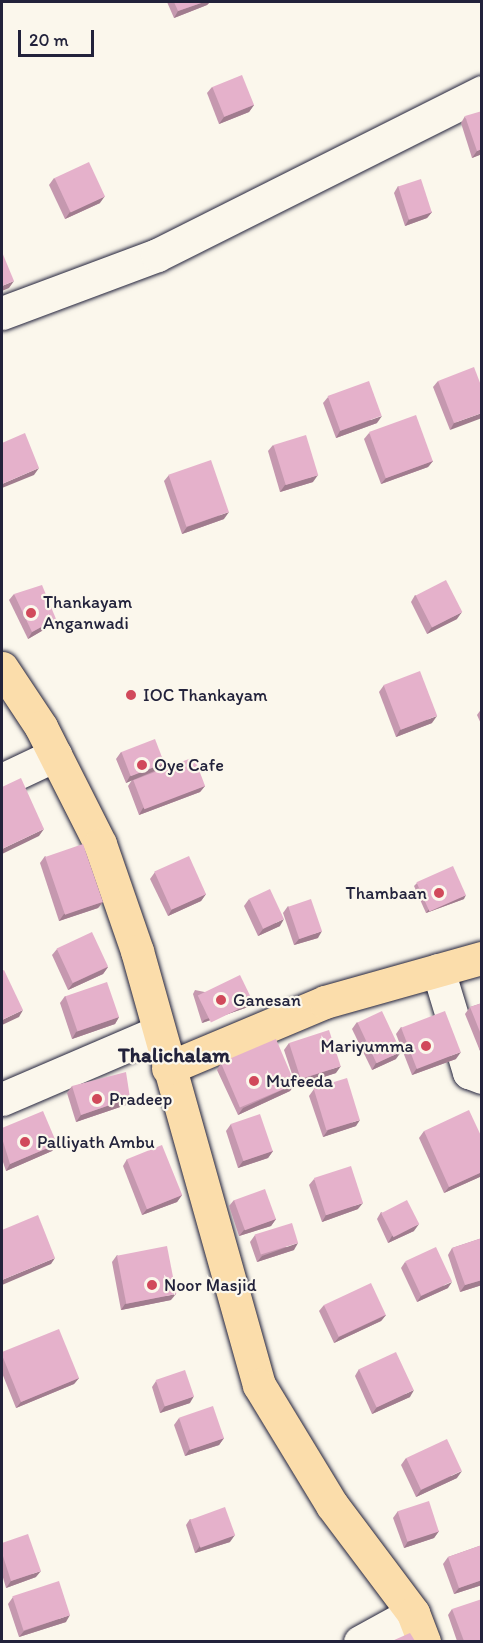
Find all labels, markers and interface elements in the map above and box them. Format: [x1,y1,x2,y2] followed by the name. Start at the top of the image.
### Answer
[21,18,98,56] scale bar
[29,29,69,51] text: 20 m
[43,592,132,634] place label: Thankayam Anganwadi
[24,606,38,620] marker: Thankayam Anganwadi
[143,684,268,706] place label: IOC Thankayam
[124,688,138,702] marker: IOC Thankayam
[154,754,224,776] place label: Oye Cafe
[135,758,149,772] marker: Oye Cafe
[346,882,427,904] place label: Thambaan
[432,886,446,900] marker: Thambaan
[233,989,301,1011] place label: Ganesan
[214,993,228,1007] marker: Ganesan
[321,1035,414,1057] place label: Mariyumma
[419,1039,433,1053] marker: Mariyumma
[118,1042,230,1068] district label: Thalichalam
[266,1070,333,1092] place label: Mufeeda
[247,1074,261,1088] marker: Mufeeda
[109,1088,172,1110] place label: Pradeep
[90,1092,104,1106] marker: Pradeep
[37,1131,155,1153] place label: Palliyath Ambu
[18,1135,32,1149] marker: Palliyath Ambu
[164,1274,256,1296] place label: Noor Masjid
[145,1278,159,1292] marker: Noor Masjid

